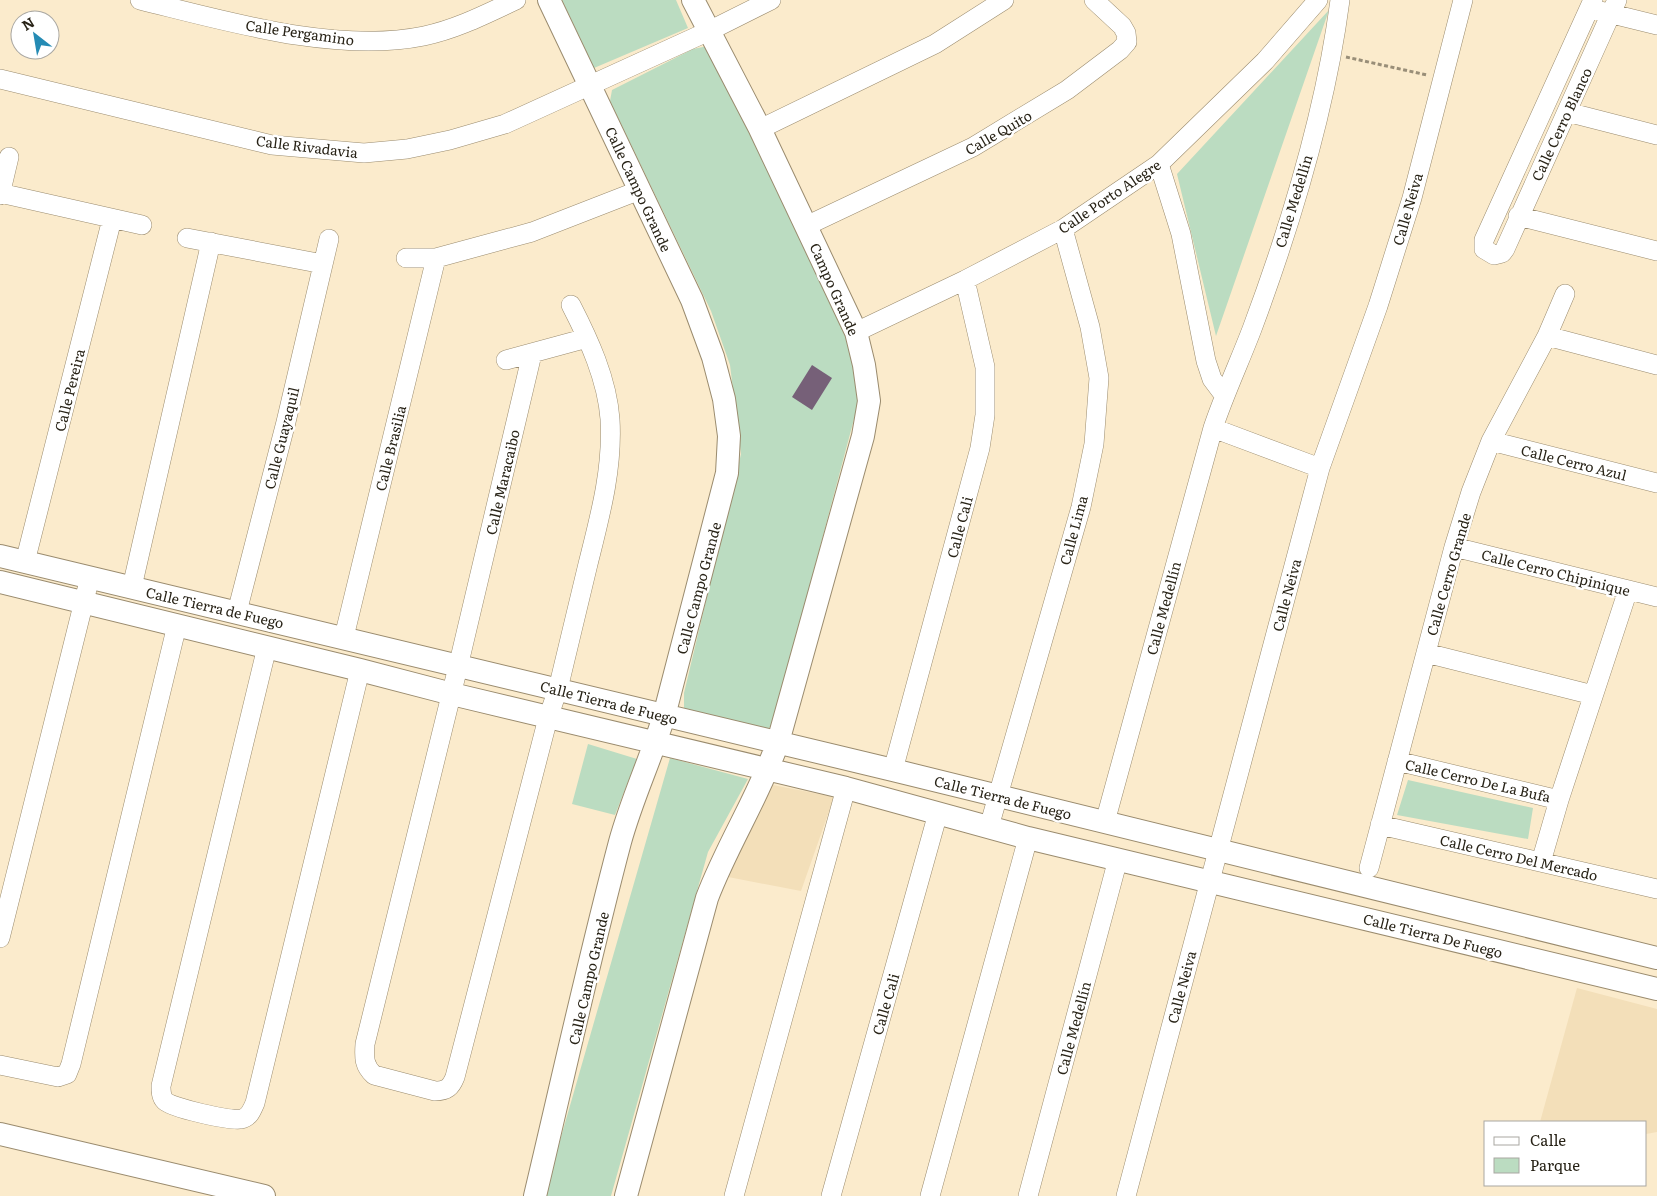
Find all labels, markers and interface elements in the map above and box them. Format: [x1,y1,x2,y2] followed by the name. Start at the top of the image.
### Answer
[10,10,60,60] north arrow
[18,11,38,35] text: N
[244,14,356,50] street label: Calle Pergamino
[1526,64,1596,184] street label: Calle Cerro Blanco
[961,105,1035,159] street label: Calle Quito
[601,123,677,255] street label: Calle Campo Grande
[255,130,360,162] street label: Calle Rivadavia
[1269,152,1317,250] street label: Calle Medellín
[1054,154,1164,238] street label: Calle Porto Alegre
[1387,170,1427,248] street label: Calle Neiva
[806,239,864,339] street label: Campo Grande
[49,346,89,433] street label: Calle Pereira
[259,385,303,491] street label: Calle Guayaquil
[370,403,410,493] street label: Calle Brasilia
[480,427,524,537] street label: Calle Maracaibo
[1519,439,1629,485] street label: Calle Cerro Azul
[1054,493,1092,567] street label: Calle Lima
[941,494,977,560] street label: Calle Cali
[1421,510,1475,638] street label: Calle Cerro Grande
[671,520,725,656] street label: Calle Campo Grande
[1479,544,1633,600] street label: Calle Cerro Chipinique
[1267,556,1305,634] street label: Calle Neiva
[1141,559,1185,657] street label: Calle Medellín
[144,581,286,633] street label: Calle Tierra de Fuego
[538,675,680,729] street label: Calle Tierra de Fuego
[1403,754,1553,807] street label: Calle Cerro De La Bufa
[932,770,1074,824] street label: Calle Tierra de Fuego
[1438,829,1600,885] street label: Calle Cerro Del Mercado
[1361,908,1505,962] street label: Calle Tierra De Fuego
[563,909,613,1047] street label: Calle Campo Grande
[1162,948,1200,1026] street label: Calle Neiva
[867,971,903,1037] street label: Calle Cali
[1051,979,1095,1077] street label: Calle Medellín
[1484,1121,1647,1186] legend
[1530,1128,1566,1151] text: Calle
[1530,1153,1580,1176] text: Parque

